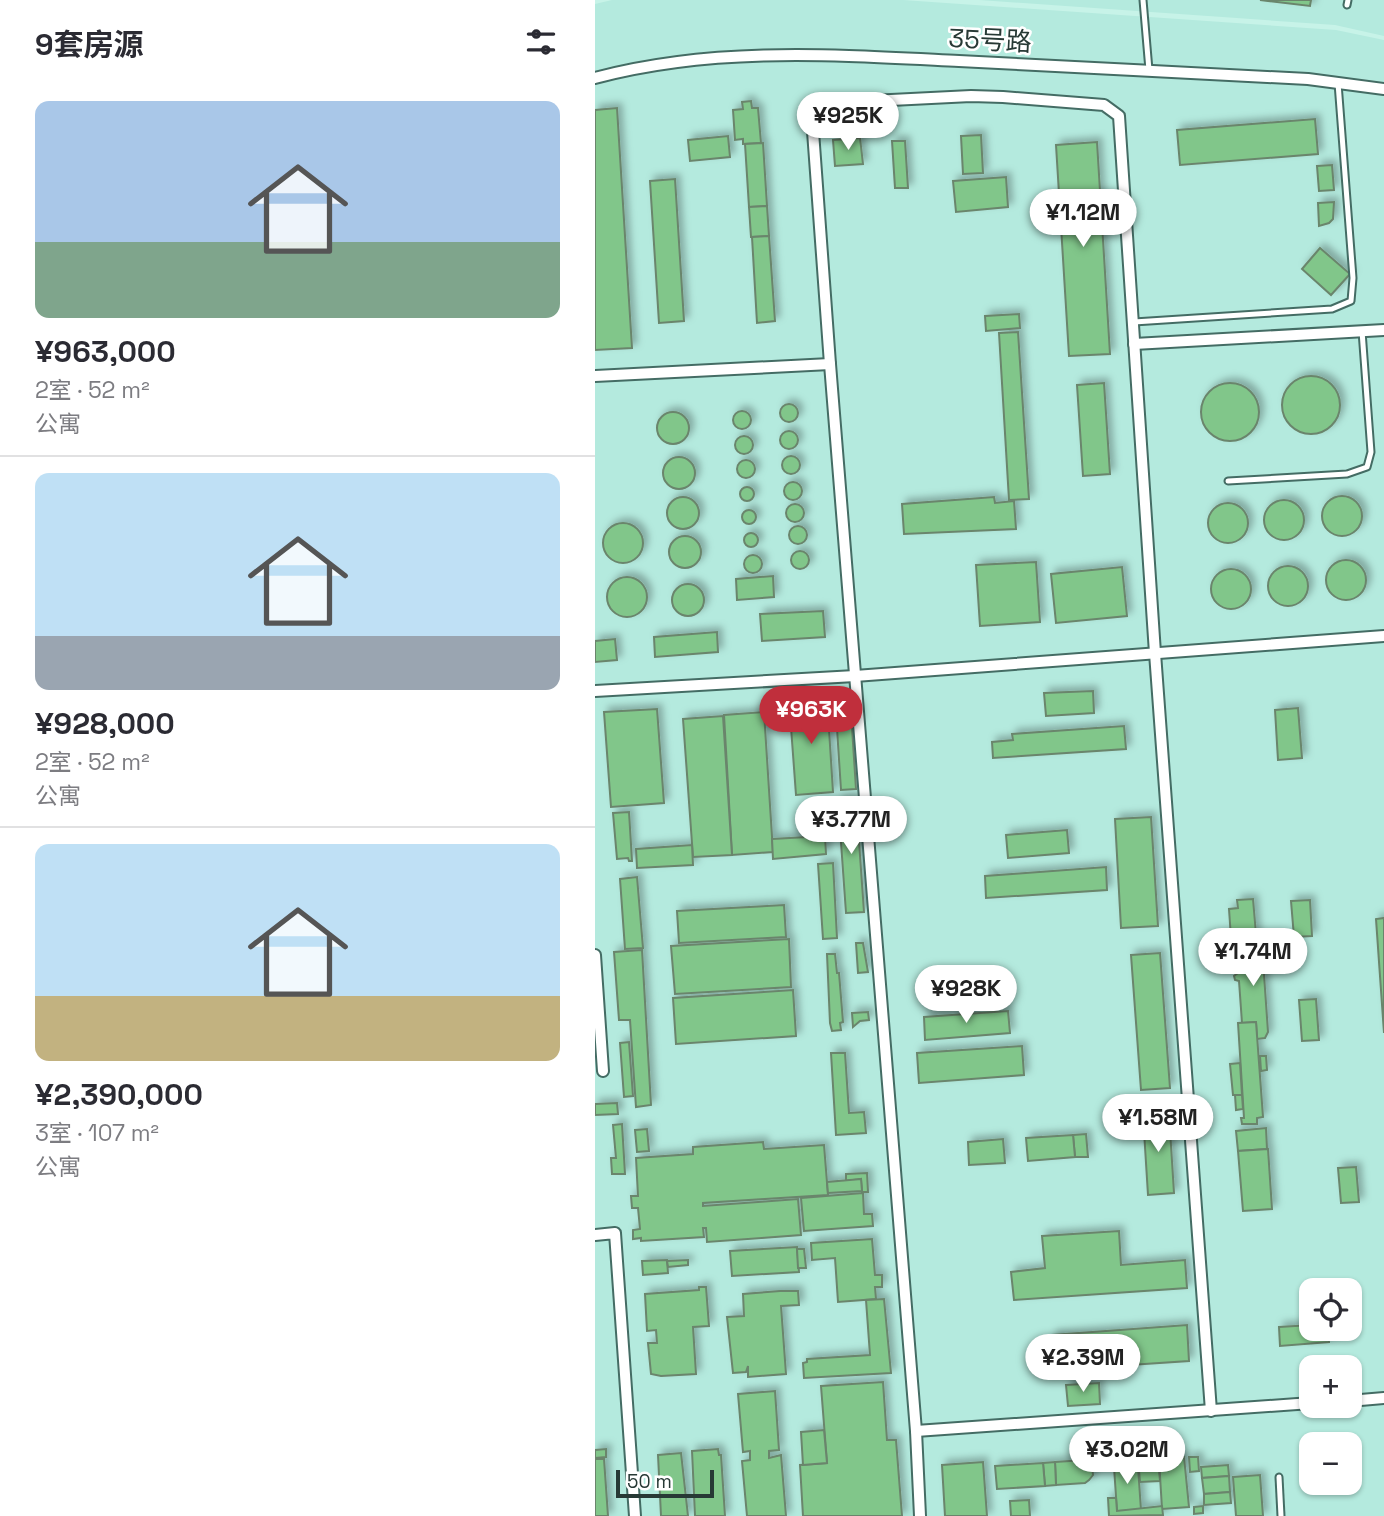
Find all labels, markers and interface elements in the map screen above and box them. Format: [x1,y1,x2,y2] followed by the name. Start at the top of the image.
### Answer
[948,21,1032,59] street label: 35号路
[522,23,560,61] icon: filters
[35,25,144,64] text: 9套房源
[799,92,897,152] pin: ¥925K
[813,100,883,130] text: ¥925K
[235,146,361,272] icon: home
[1026,190,1140,249] pin: ¥1.12M
[1046,197,1120,227] text: ¥1.12M
[35,332,176,371] text: ¥963,000
[35,375,150,405] text: 2室 · 52 m²
[35,409,81,439] text: 公寓
[235,518,361,644] icon: home
[762,686,860,746] pin: ¥963K
[775,694,847,724] text: ¥963K
[35,704,175,743] text: ¥928,000
[35,747,150,777] text: 2室 · 52 m²
[35,781,81,811] text: 公寓
[794,796,908,856] pin: ¥3.77M
[811,804,891,834] text: ¥3.77M
[235,889,361,1015] icon: home
[1196,928,1310,988] pin: ¥1.74M
[1214,936,1292,966] text: ¥1.74M
[917,965,1015,1025] pin: ¥928K
[931,973,1001,1003] text: ¥928K
[35,1075,203,1114] text: ¥2,390,000
[1101,1094,1215,1154] pin: ¥1.58M
[1118,1102,1198,1132] text: ¥1.58M
[35,1118,159,1148] text: 3室 · 107 m²
[35,1152,81,1182] text: 公寓
[1299,1278,1362,1495] map controls
[1299,1278,1362,1341] button: locate
[1026,1334,1140,1394] pin: ¥2.39M
[1041,1342,1125,1372] text: ¥2.39M
[1299,1355,1362,1418] button: +
[1070,1426,1184,1486] pin: ¥3.02M
[1299,1432,1362,1495] button: −
[1085,1434,1169,1464] text: ¥3.02M
[616,1467,714,1499] scale bar
[627,1469,672,1494] text: 50 m

